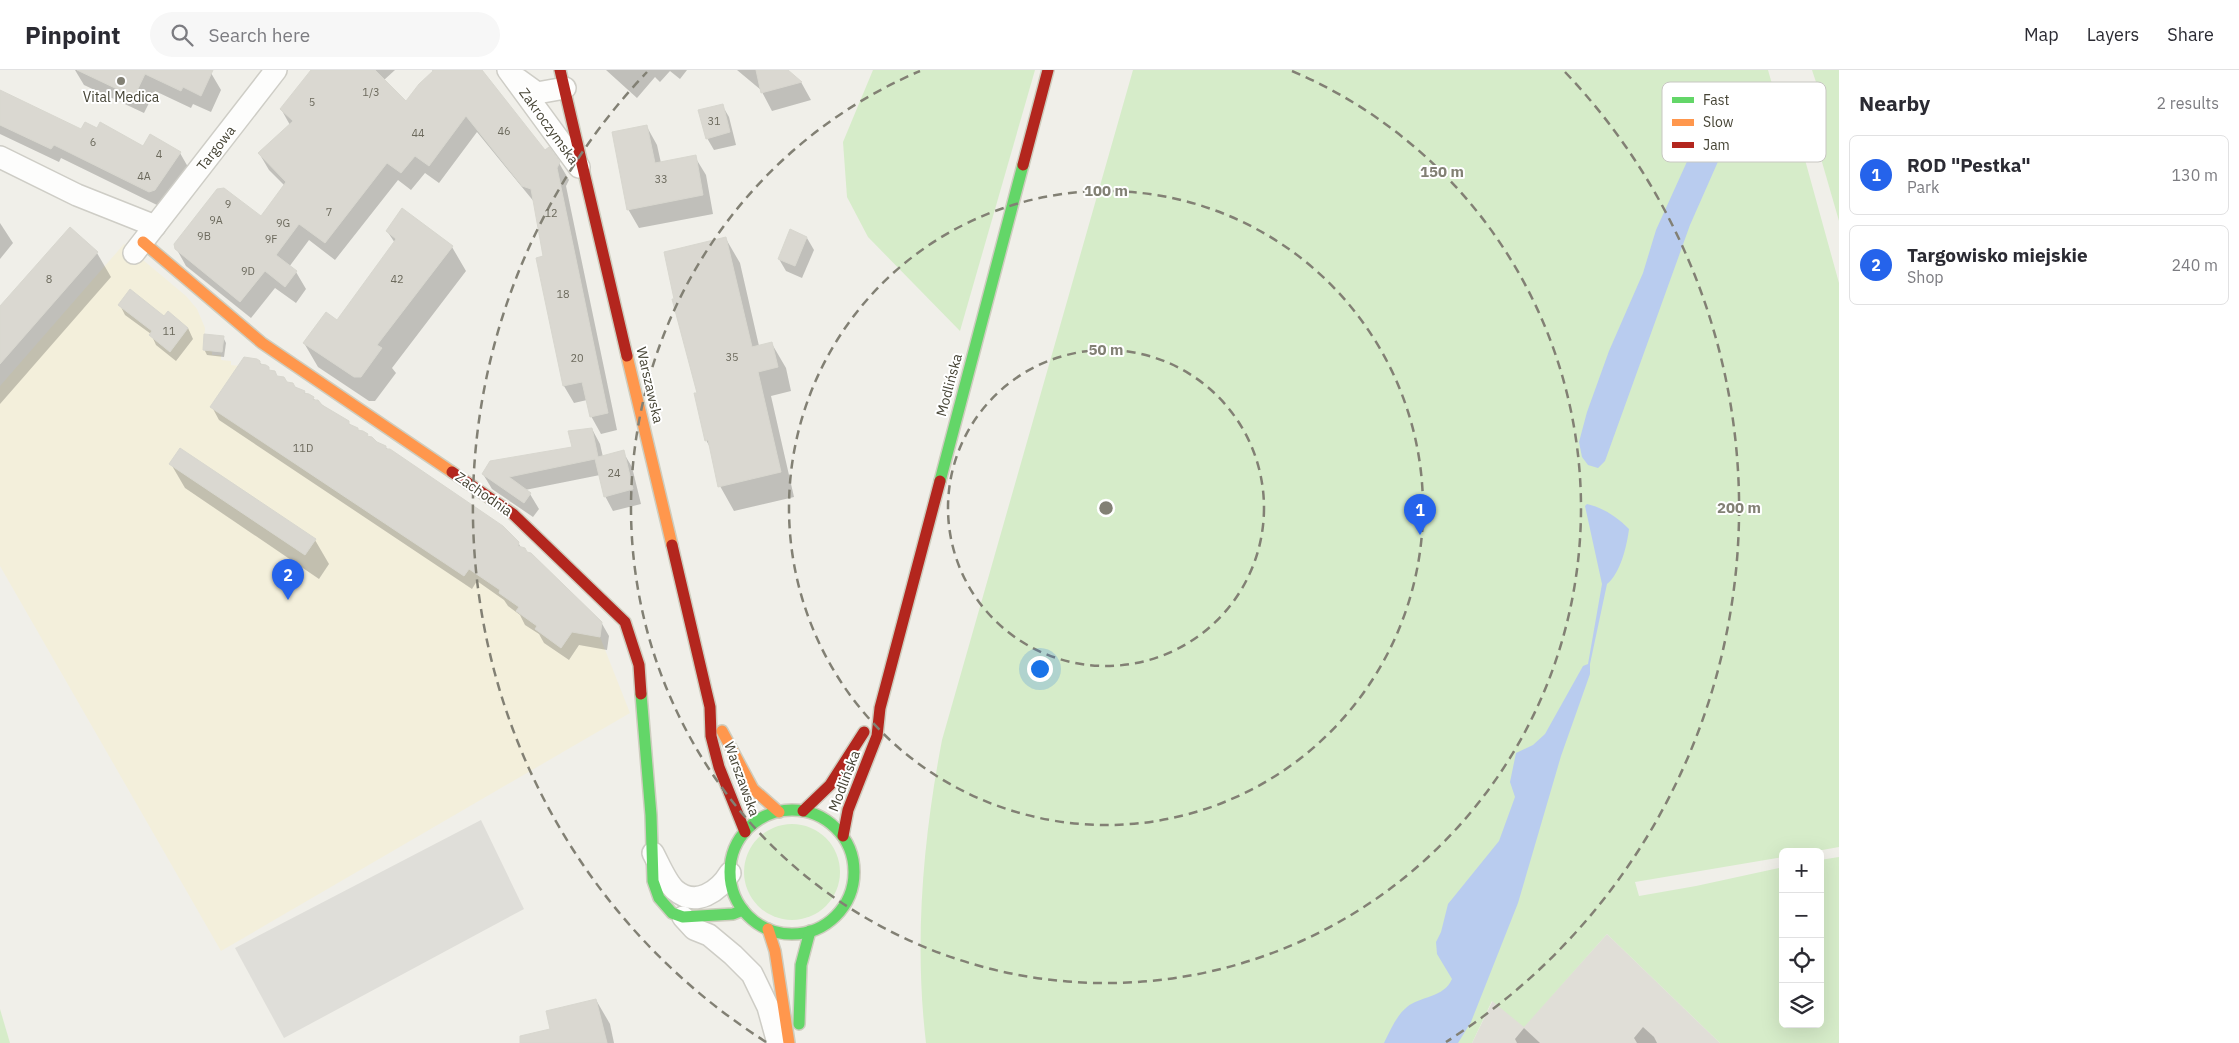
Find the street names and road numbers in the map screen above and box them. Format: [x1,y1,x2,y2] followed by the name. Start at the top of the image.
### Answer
[515,84,583,168] street label: Zakroczymska
[193,121,240,174] street label: Targowa
[632,345,668,425] street label: Warszawska
[932,351,966,418] street label: Modlińska
[452,468,516,520] street label: Zachodnia
[720,739,764,819] street label: Warszawska
[824,747,864,814] street label: Modlińska

